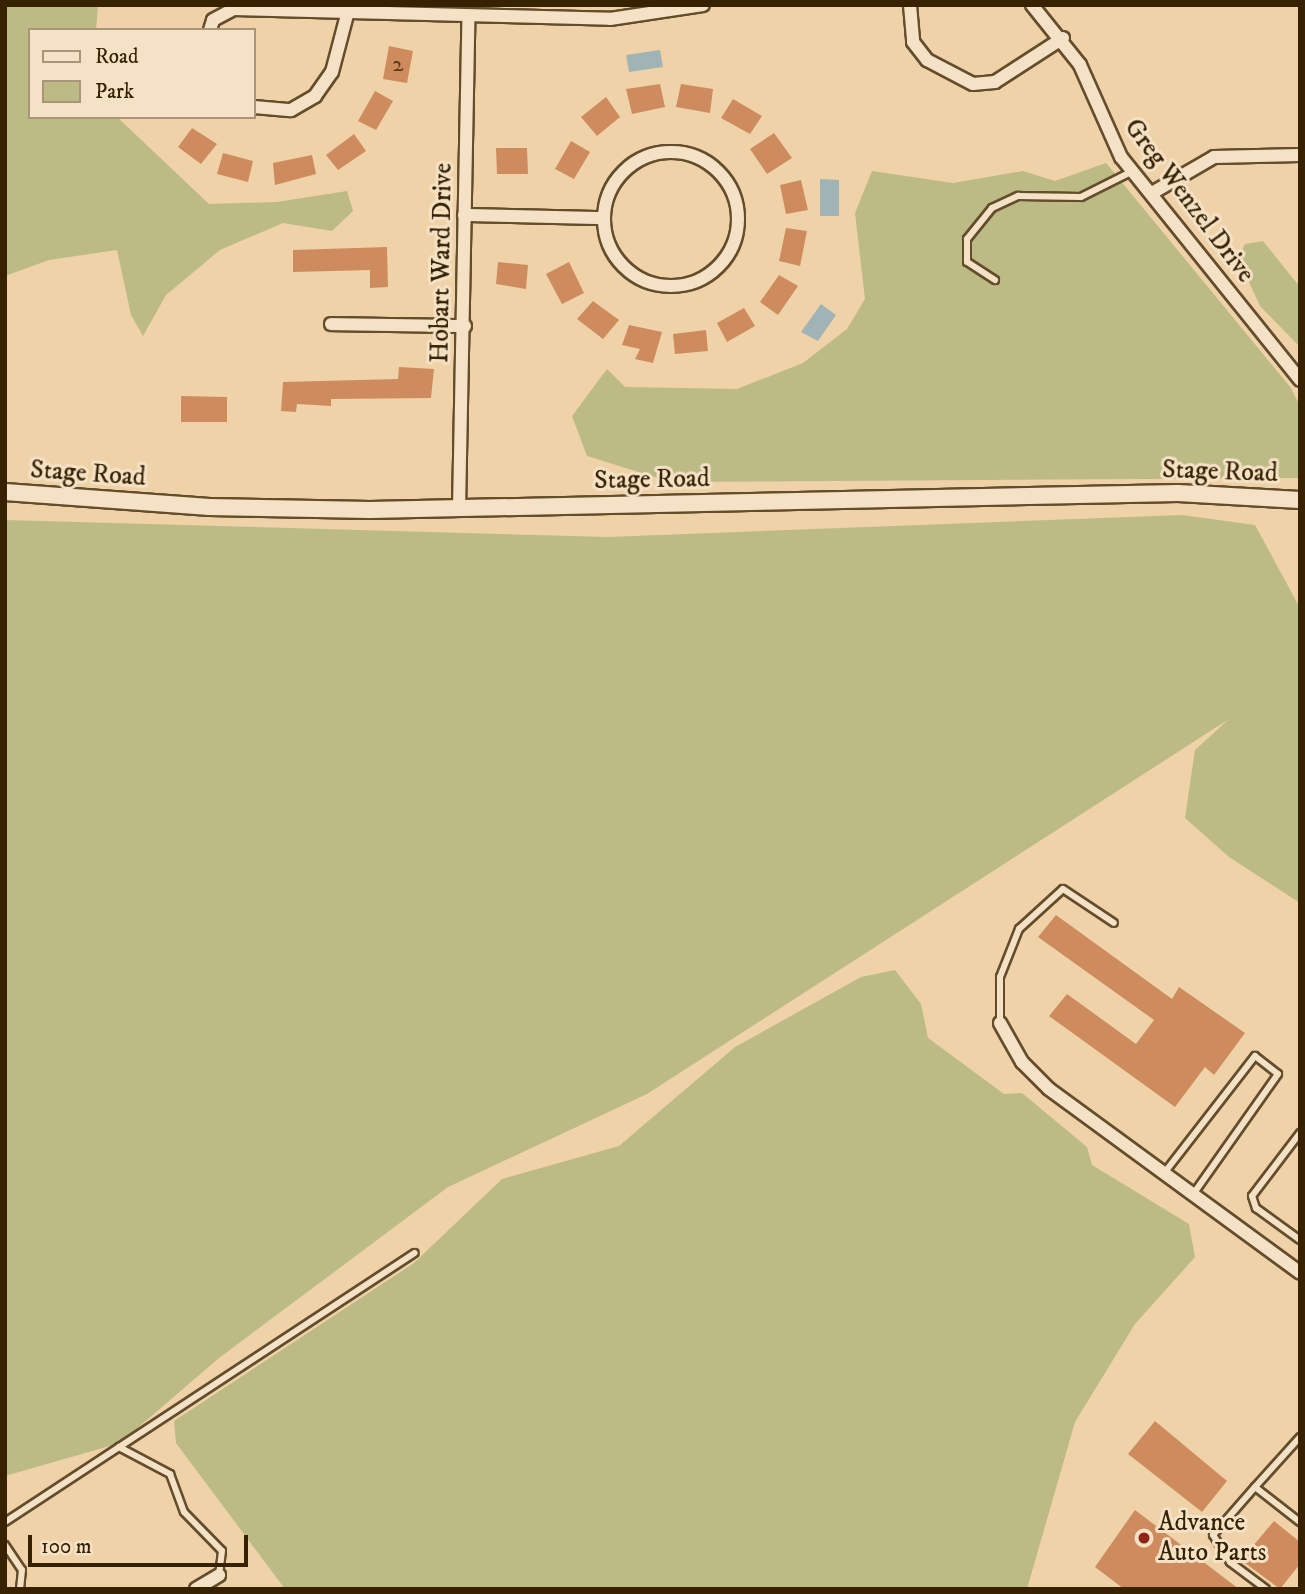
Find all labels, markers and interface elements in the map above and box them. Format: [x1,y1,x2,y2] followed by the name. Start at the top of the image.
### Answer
[28,28,256,119] legend
[95,44,139,70] text: Road
[392,51,404,79] house number: 2
[95,79,134,105] text: Park
[1117,113,1261,289] street label: Greg Wenzel Drive
[425,163,459,363] street label: Hobart Ward Drive
[29,454,147,494] street label: Stage Road
[1162,454,1278,490] street label: Stage Road
[594,463,710,497] street label: Stage Road
[1158,1507,1266,1568] place label: Advance Auto Parts
[32,1520,252,1564] scale bar
[1136,1530,1152,1546] marker: Advance Auto Parts
[41,1534,92,1560] text: 100 m

